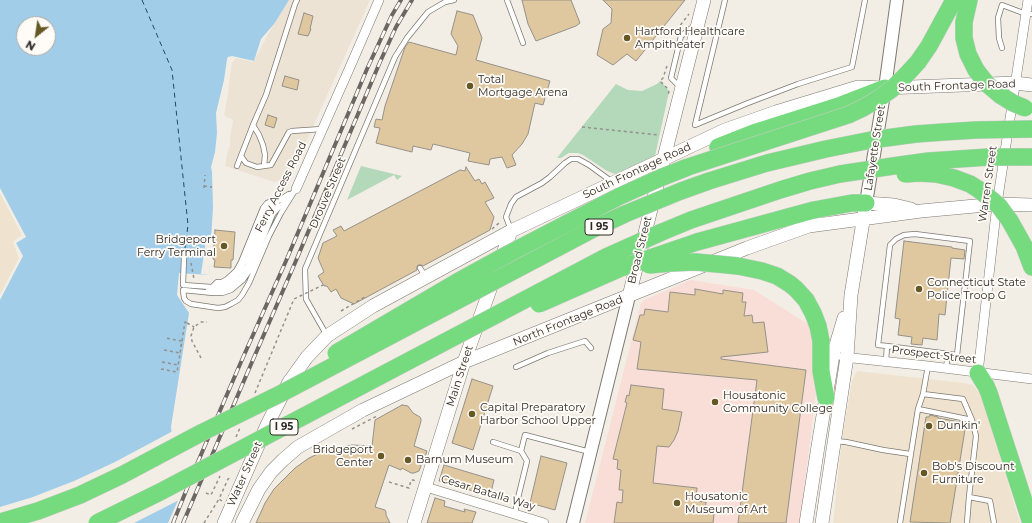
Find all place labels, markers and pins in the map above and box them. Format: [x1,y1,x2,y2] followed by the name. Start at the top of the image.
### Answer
[635,25,745,51] place label: Hartford Healthcare Ampitheater
[622,33,632,43] marker: Hartford Healthcare Ampitheater
[478,73,568,99] place label: Total Mortgage Arena
[465,81,475,91] marker: Total Mortgage Arena
[137,233,216,259] place label: Bridgeport Ferry Terminal
[219,241,229,251] marker: Bridgeport Ferry Terminal
[927,276,1026,302] place label: Connecticut State Police Troop G
[914,284,924,294] marker: Connecticut State Police Troop G
[723,389,833,415] place label: Housatonic Community College
[710,397,720,407] marker: Housatonic Community College
[480,401,596,427] place label: Capital Preparatory Harbor School Upper
[467,409,477,419] marker: Capital Preparatory Harbor School Upper
[937,419,980,433] place label: Dunkin'
[924,421,934,431] marker: Dunkin'
[312,443,373,469] place label: Bridgeport Center
[376,451,386,461] marker: Bridgeport Center
[416,453,513,467] place label: Barnum Museum
[403,455,413,465] marker: Barnum Museum
[932,460,1015,486] place label: Bob's Discount Furniture
[919,468,929,478] marker: Bob's Discount Furniture
[685,490,767,516] place label: Housatonic Museum of Art
[672,498,682,508] marker: Housatonic Museum of Art

